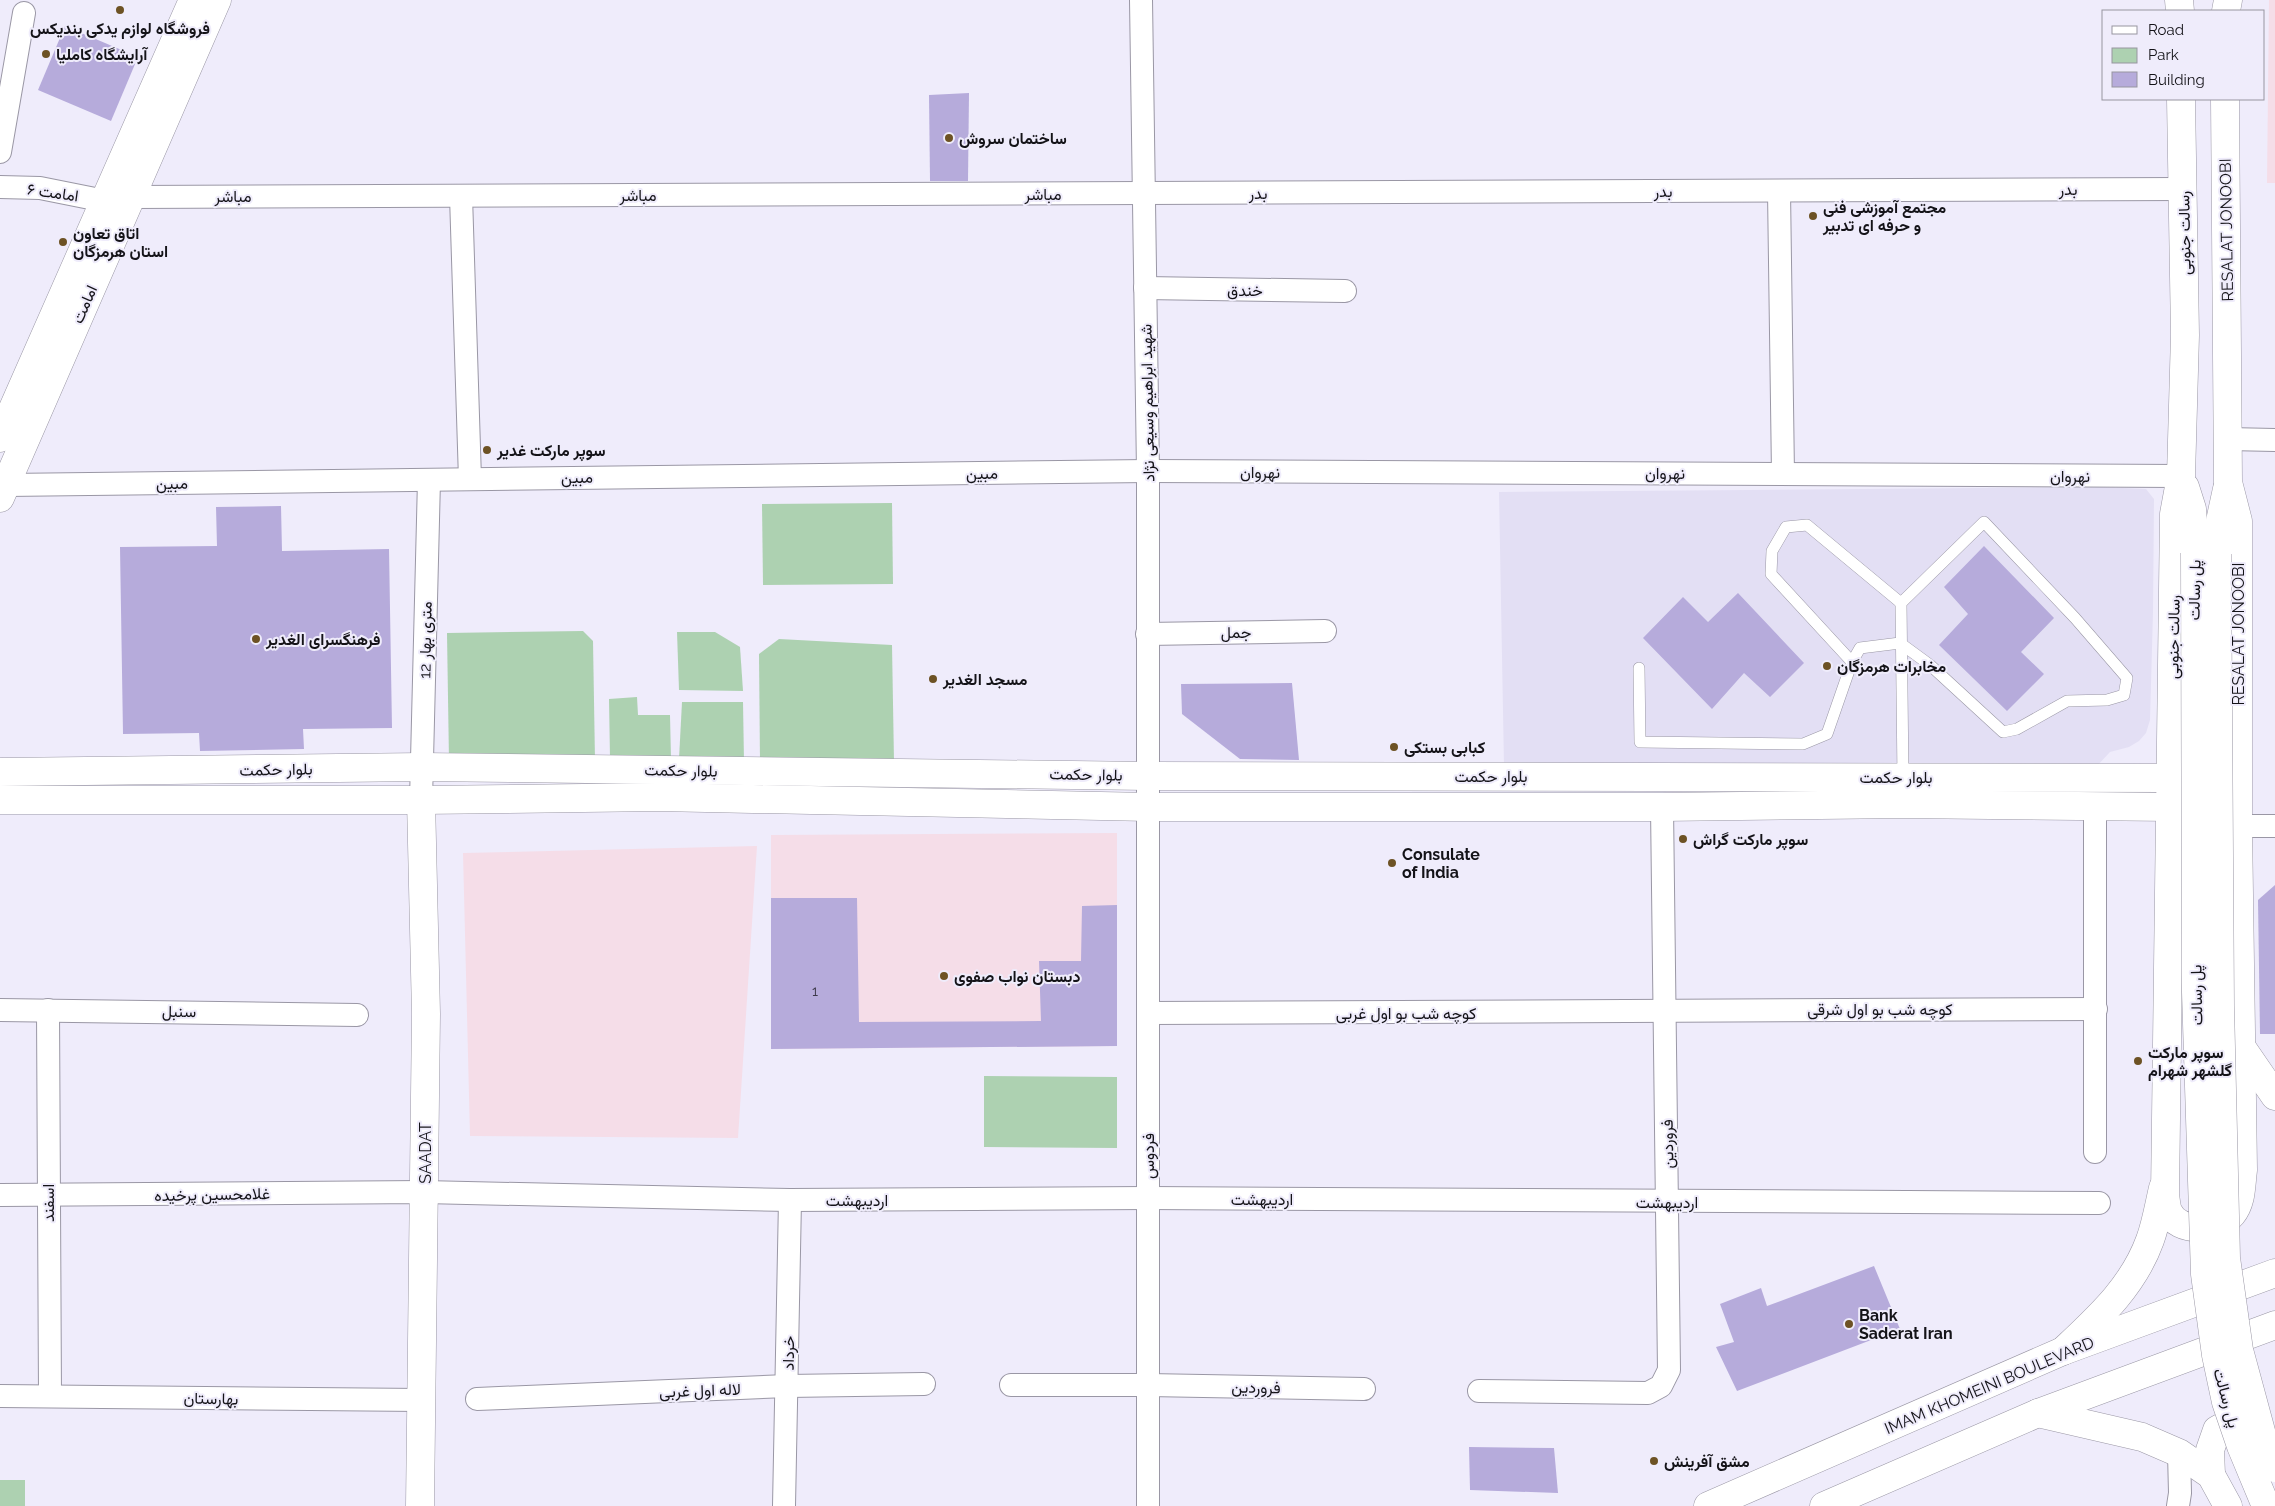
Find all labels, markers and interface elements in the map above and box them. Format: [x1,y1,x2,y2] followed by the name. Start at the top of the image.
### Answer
[114,4,126,16] marker: فروشگاه لوازم یدکی بندیکس
[2102,10,2265,100] legend
[30,19,210,39] place label: فروشگاه لوازم یدکی بندیکس
[2148,21,2184,39] text: Road
[56,45,149,65] place label: آرایشگاه کاملیا
[2148,46,2179,64] text: Park
[40,48,52,60] marker: آرایشگاه کاملیا
[2148,71,2205,89] text: Building
[959,129,1067,149] place label: ساختمان سروش
[943,132,955,144] marker: ساختمان سروش
[2216,158,2237,302] street label: RESALAT JONOOBI
[26,179,80,206] street label: امامت ۶
[2058,180,2077,200] street label: بدر
[1653,182,1672,202] street label: بدر
[1248,184,1267,204] street label: بدر
[1023,185,1062,205] street label: مباشر
[618,186,657,206] street label: مباشر
[213,187,252,207] street label: مباشر
[2174,191,2196,275] street label: رسالت جنوبی
[1822,198,1947,236] place label: مجتمع آموزشی فنی و حرفه ای تدبیر
[1807,210,1819,222] marker: مجتمع آموزشی فنی و حرفه ای تدبیر
[73,224,168,262] place label: اتاق تعاون استان هرمزگان
[57,236,69,248] marker: اتاق تعاون استان هرمزگان
[1227,281,1263,300] street label: خندق
[68,282,101,326] street label: امامت
[1137,324,1159,482] street label: شهید ابراهیم وسیعی نژاد
[496,441,606,462] place label: سوپر مارکت غدیر
[481,444,493,456] marker: سوپر مارکت غدیر
[1240,463,1280,483] street label: نهروان
[966,464,998,484] street label: مبین
[1645,464,1685,484] street label: نهروان
[2050,467,2090,487] street label: نهروان
[561,468,593,488] street label: مبین
[156,474,188,494] street label: مبین
[2184,559,2207,621] street label: پل رسالت
[2229,562,2248,706] street label: RESALAT JONOOBI
[2163,595,2185,679] street label: رسالت جنوبی
[415,601,437,679] street label: 12 متری بهار
[1221,623,1252,643] street label: جمل
[265,630,381,650] place label: فرهنگسرای الغدیر
[250,633,262,645] marker: فرهنگسرای الغدیر
[1837,657,1946,677] place label: مخابرات هرمزگان
[1821,660,1833,672] marker: مخابرات هرمزگان
[942,670,1028,690] place label: مسجد الغدیر
[927,673,939,685] marker: مسجد الغدیر
[1404,738,1485,757] place label: کبابی بستکی
[1388,741,1400,753] marker: کبابی بستکی
[239,759,313,781] street label: بلوار حکمت
[644,760,718,782] street label: بلوار حکمت
[1049,764,1123,786] street label: بلوار حکمت
[1454,767,1528,787] street label: بلوار حکمت
[1859,768,1933,788] street label: بلوار حکمت
[1693,830,1808,851] place label: سوپر مارکت گراش
[1677,833,1689,845] marker: سوپر مارکت گراش
[1402,845,1480,882] place label: Consulate of India
[1386,857,1398,869] marker: Consulate of India
[2186,964,2209,1026] street label: پل رسالت
[954,967,1080,987] place label: دبستان نواب صفوی
[938,970,950,982] marker: دبستان نواب صفوی
[812,983,818,999] house number: 1
[1807,1000,1953,1021] street label: کوچه شب بو اول شرقی
[162,1002,196,1022] street label: سنبل
[1336,1004,1476,1025] street label: کوچه شب بو اول غربی
[2148,1043,2232,1081] place label: سوپر مارکت گلشهر شهرام
[2132,1055,2144,1067] marker: سوپر مارکت گلشهر شهرام
[1658,1119,1678,1169] street label: فروردین
[416,1122,435,1184] street label: SAADAT
[1139,1133,1159,1179] street label: فردوس
[39,1184,58,1222] street label: اسفند
[154,1184,270,1207] street label: غلامحسین پرخیده
[1231,1190,1293,1210] street label: اردیبهشت
[826,1191,888,1211] street label: اردیبهشت
[1636,1193,1698,1213] street label: اردیبهشت
[1859,1306,1953,1343] place label: Bank Saderat Iran
[1843,1318,1855,1330] marker: Bank Saderat Iran
[1882,1333,2097,1438] street label: IMAM KHOMEINI BOULEVARD
[779,1335,799,1371] street label: خرداد
[2208,1366,2244,1430] street label: پل رسالت
[1231,1378,1281,1398] street label: فروردین
[659,1380,741,1402] street label: لاله اول غربی
[183,1389,239,1409] street label: بهارستان
[1664,1452,1750,1472] place label: مشق آفرینش
[1648,1455,1660,1467] marker: مشق آفرینش

